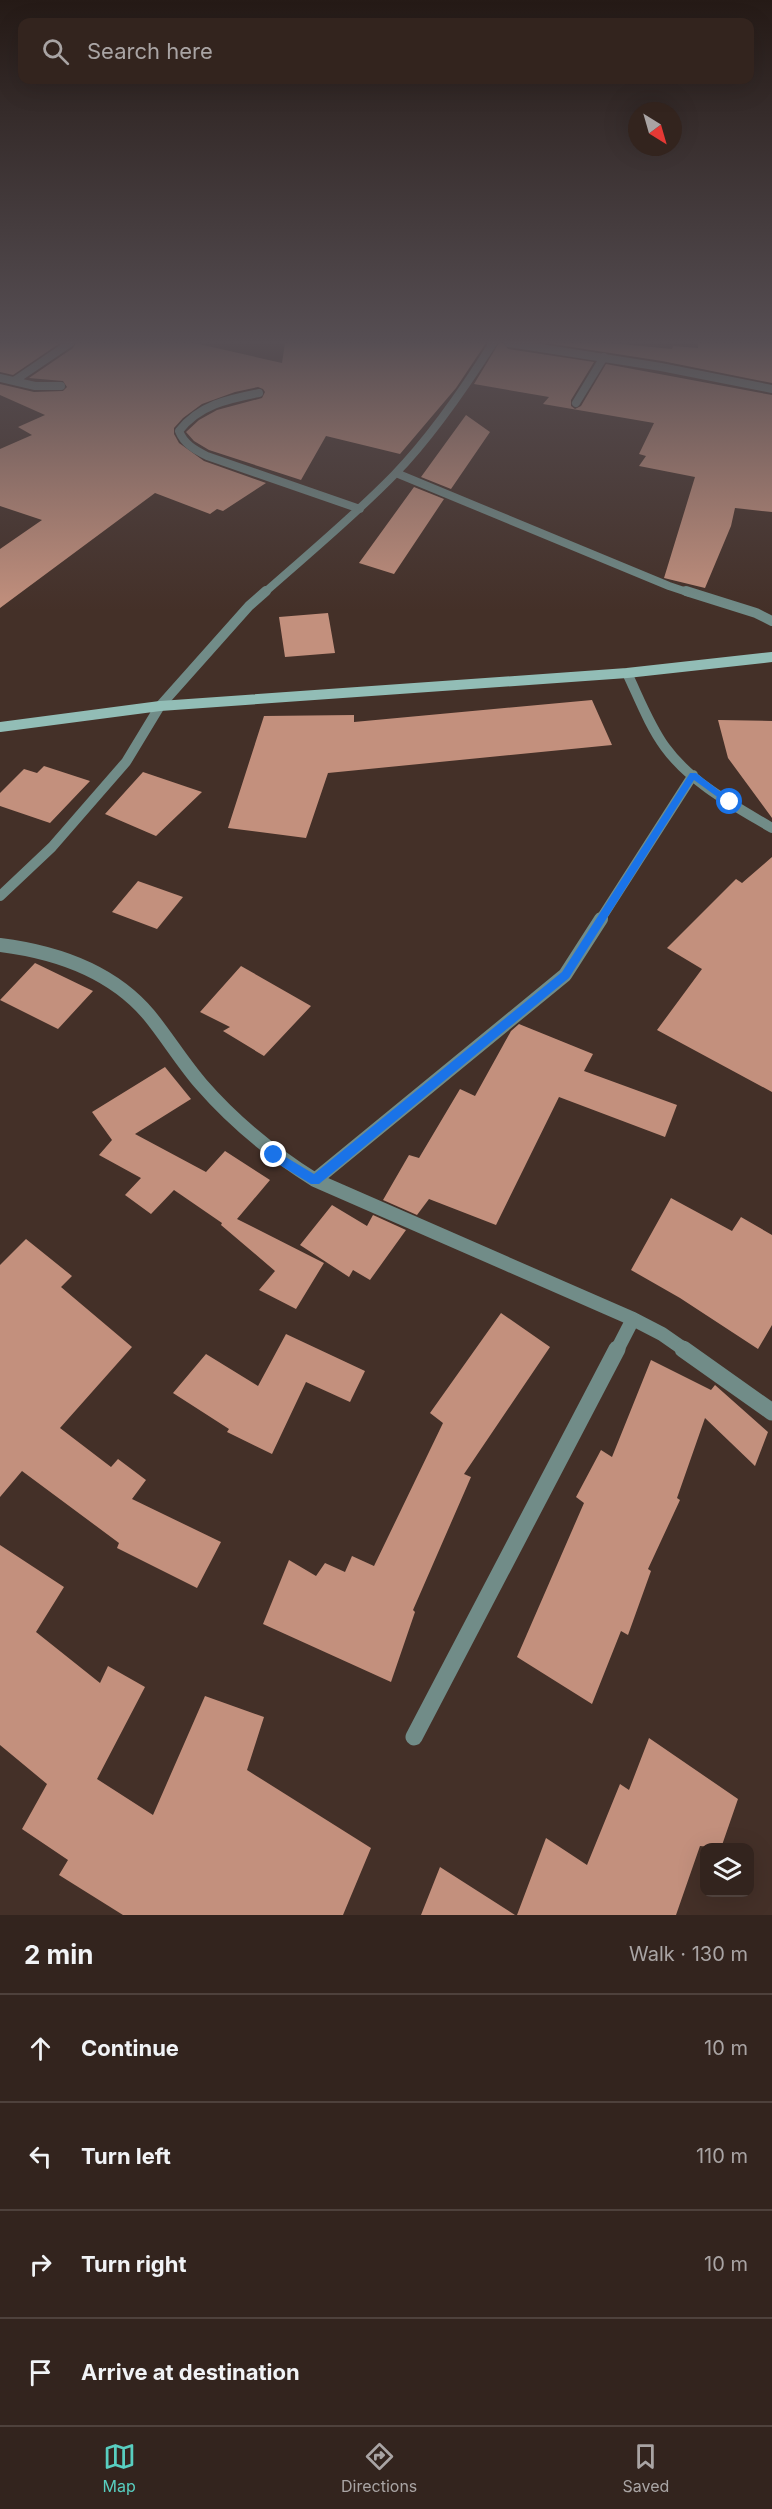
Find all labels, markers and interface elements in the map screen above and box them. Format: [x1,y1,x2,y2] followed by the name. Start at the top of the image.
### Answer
[18,18,754,84] search box
[39,35,72,68] icon: search
[87,38,213,64] text: Search here
[628,102,682,156] north arrow
[716,788,742,814] route start
[260,1141,286,1167] route end
[700,1843,754,1897] map controls
[700,1843,754,1897] button: layers
[24,1939,94,1970] text: 2 min
[629,1942,748,1966] text: Walk · 130 m
[24,2032,57,2065] icon: ahead
[81,2035,179,2061] text: Continue
[704,2036,748,2060] text: 10 m
[24,2140,57,2173] icon: left
[81,2143,171,2169] text: Turn left
[696,2144,748,2168] text: 110 m
[24,2248,57,2281] icon: right
[81,2251,187,2277] text: Turn right
[704,2252,748,2276] text: 10 m
[24,2356,57,2389] icon: arrive
[81,2359,300,2385] text: Arrive at destination
[103,2440,136,2496] tab: Map
[341,2440,417,2496] tab: Directions
[623,2440,669,2496] tab: Saved

